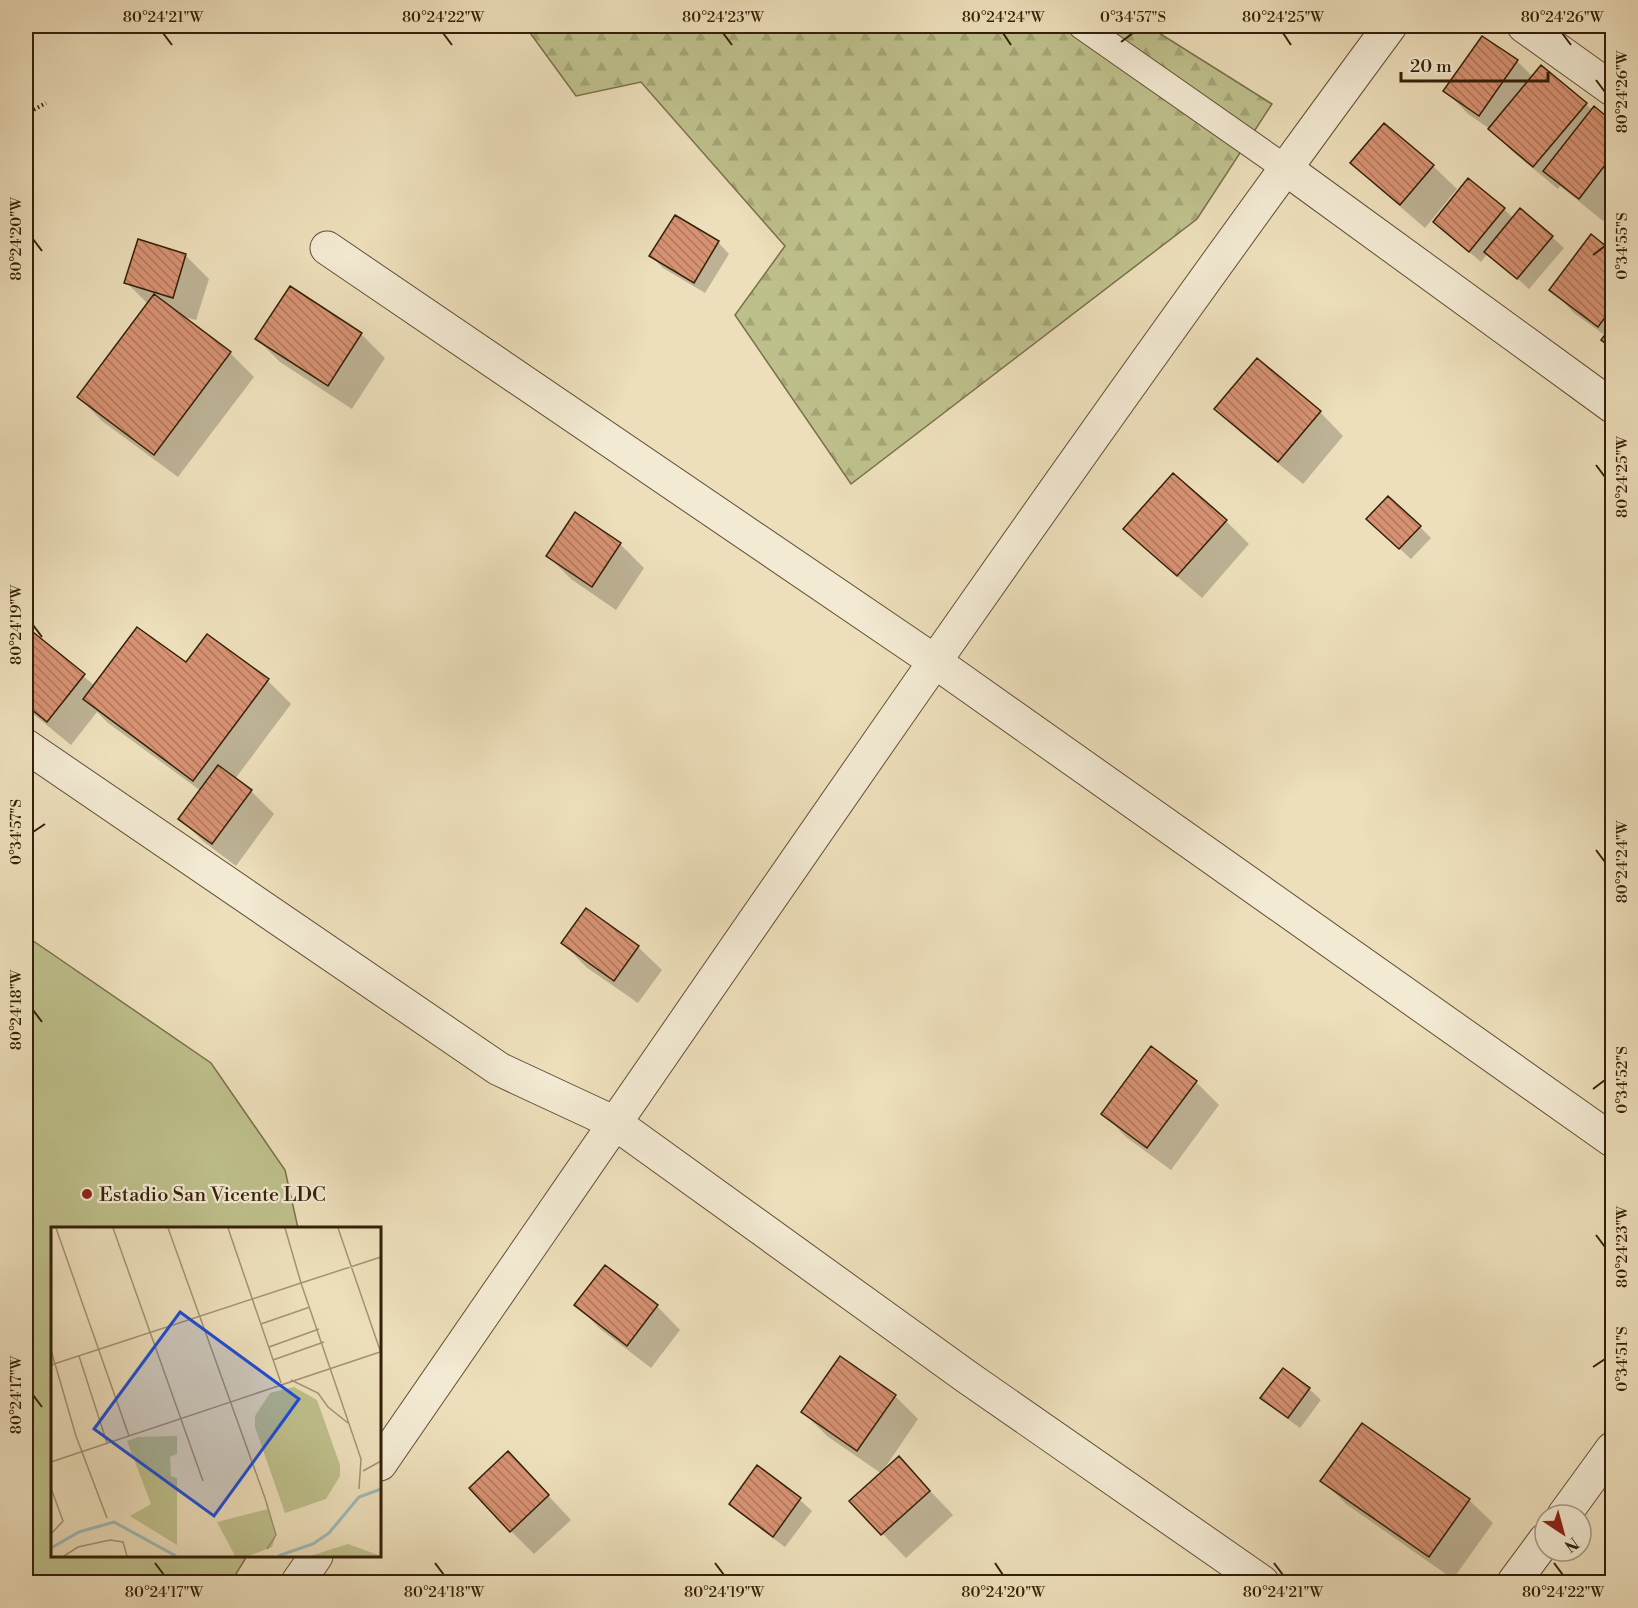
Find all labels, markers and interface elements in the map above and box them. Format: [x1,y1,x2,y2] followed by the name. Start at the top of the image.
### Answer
[123,8,204,27] text: 80°24'21"W
[402,8,484,27] text: 80°24'22"W
[682,8,764,27] text: 80°24'23"W
[962,8,1045,27] text: 80°24'24"W
[1100,8,1166,27] text: 0°34'57"S
[1242,8,1324,27] text: 80°24'25"W
[1521,8,1604,27] text: 80°24'26"W
[1401,45,1548,83] scale bar
[1613,50,1632,133] text: 80°24'26"W
[1410,55,1452,78] text: 20 m
[7,197,26,281] text: 80°24'20"W
[1613,212,1632,280] text: 0°34'55"S
[1613,436,1632,518] text: 80°24'25"W
[7,585,26,665] text: 80°24'19"W
[7,799,26,865] text: 0°34'57"S
[1613,820,1632,903] text: 80°24'24"W
[7,969,26,1050] text: 80°24'18"W
[1613,1046,1632,1114] text: 0°34'52"S
[99,1183,326,1208] place label: Estadio San Vicente LDC
[80,1187,94,1201] marker: Estadio San Vicente LDC
[1613,1206,1632,1288] text: 80°24'23"W
[51,1227,381,1557] inset map
[1613,1326,1632,1392] text: 0°34'51"S
[7,1355,26,1434] text: 80°24'17"W
[1533,1503,1593,1563] north arrow
[1560,1533,1582,1556] text: N
[125,1583,204,1602] text: 80°24'17"W
[404,1583,485,1602] text: 80°24'18"W
[684,1583,764,1602] text: 80°24'19"W
[961,1583,1045,1602] text: 80°24'20"W
[1243,1583,1324,1602] text: 80°24'21"W
[1522,1583,1604,1602] text: 80°24'22"W

